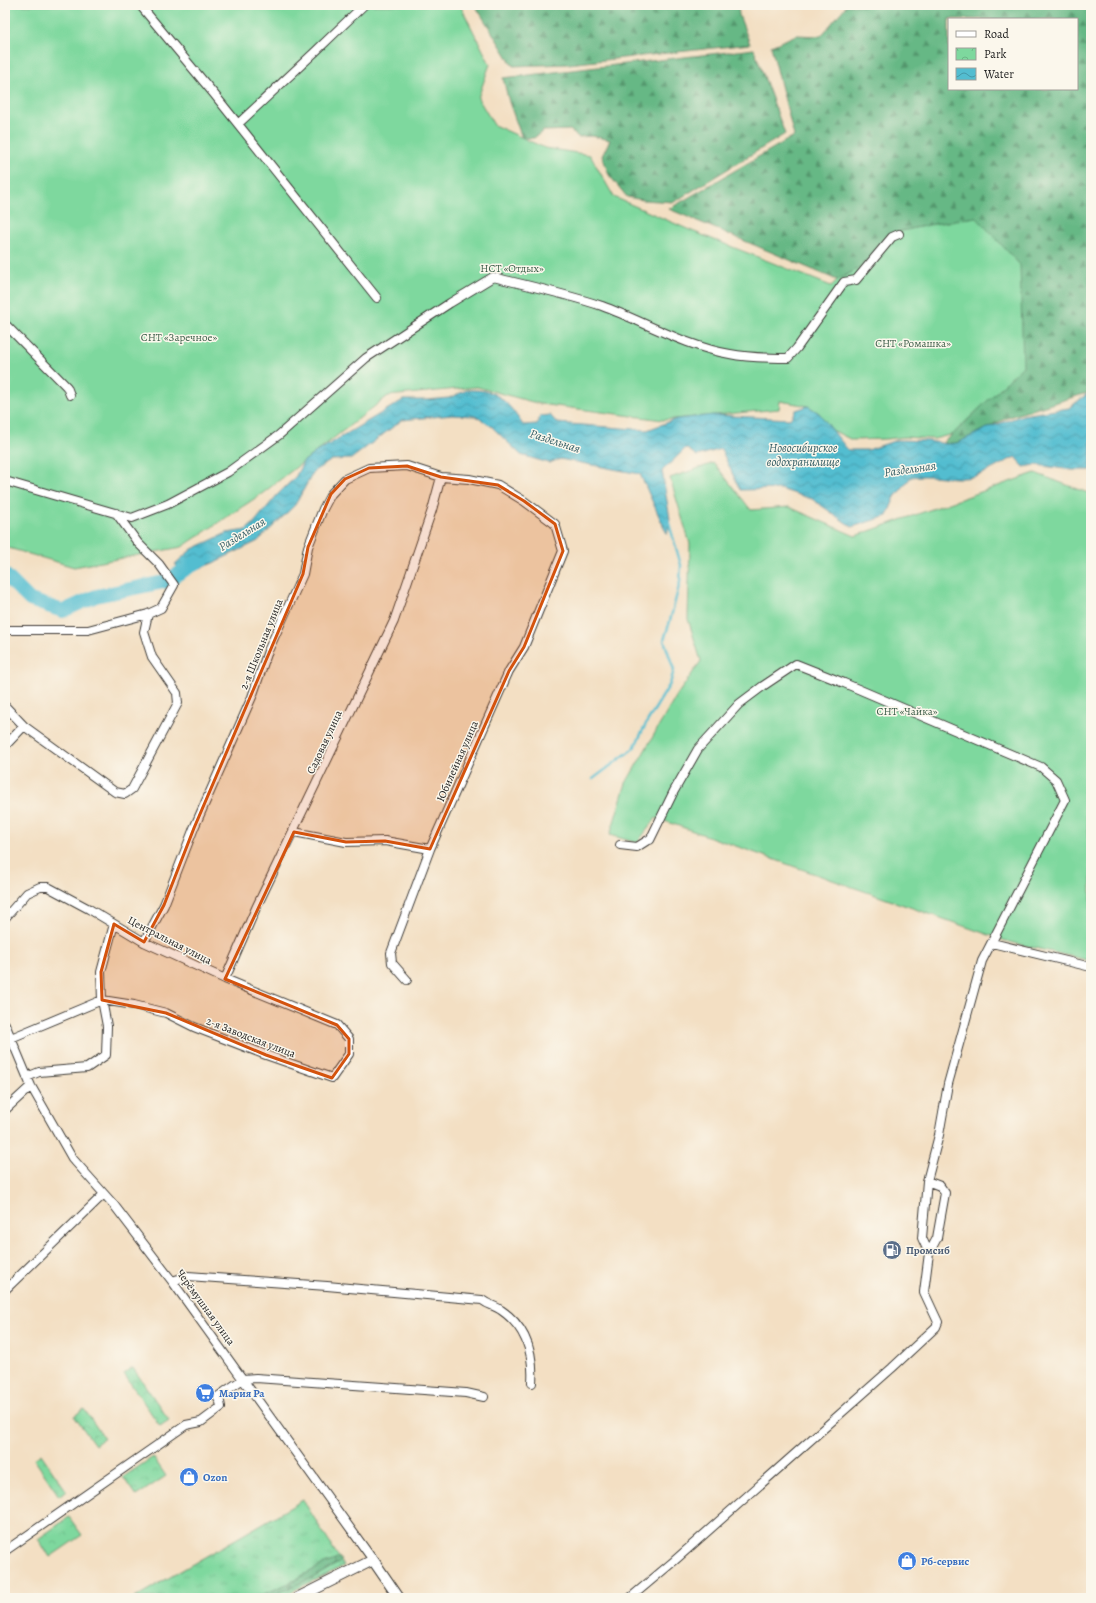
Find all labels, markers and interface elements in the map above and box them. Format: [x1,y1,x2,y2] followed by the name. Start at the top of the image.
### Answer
[948,18,1078,90] legend
[984,26,1010,42] text: Road
[984,46,1007,62] text: Park
[983,66,1014,82] text: Water
[480,261,544,276] park label: НСТ «Отдых»
[141,330,218,345] park label: СНТ «Заречное»
[875,336,951,351] park label: СНТ «Ромашка»
[528,425,583,457] water label: Раздельная
[767,440,840,470] water label: Новосибирское водохранилище
[883,457,938,481] water label: Раздельная
[216,513,269,555] water label: Раздельная
[236,596,287,692] street label: 2-я Школьная улица
[877,704,938,719] park label: СНТ «Чайка»
[303,707,346,777] street label: Садовая улица
[433,717,482,804] street label: Юбилейная улица
[125,913,215,968] street label: Центральная улица
[204,1014,299,1062] street label: 2-я Заводская улица
[881,1239,903,1261] fuel station icon: Промсиб
[906,1243,950,1258] place label: Промсиб
[173,1266,239,1349] street label: Черёмушная улица
[194,1382,216,1404] supermarket icon: Мария Ра
[219,1386,265,1401] place label: Мария Ра
[178,1466,200,1488] shop icon: Ozon
[203,1470,227,1485] place label: Ozon
[896,1550,918,1572] shop icon: Рб-сервис
[921,1554,969,1569] place label: Рб-сервис

